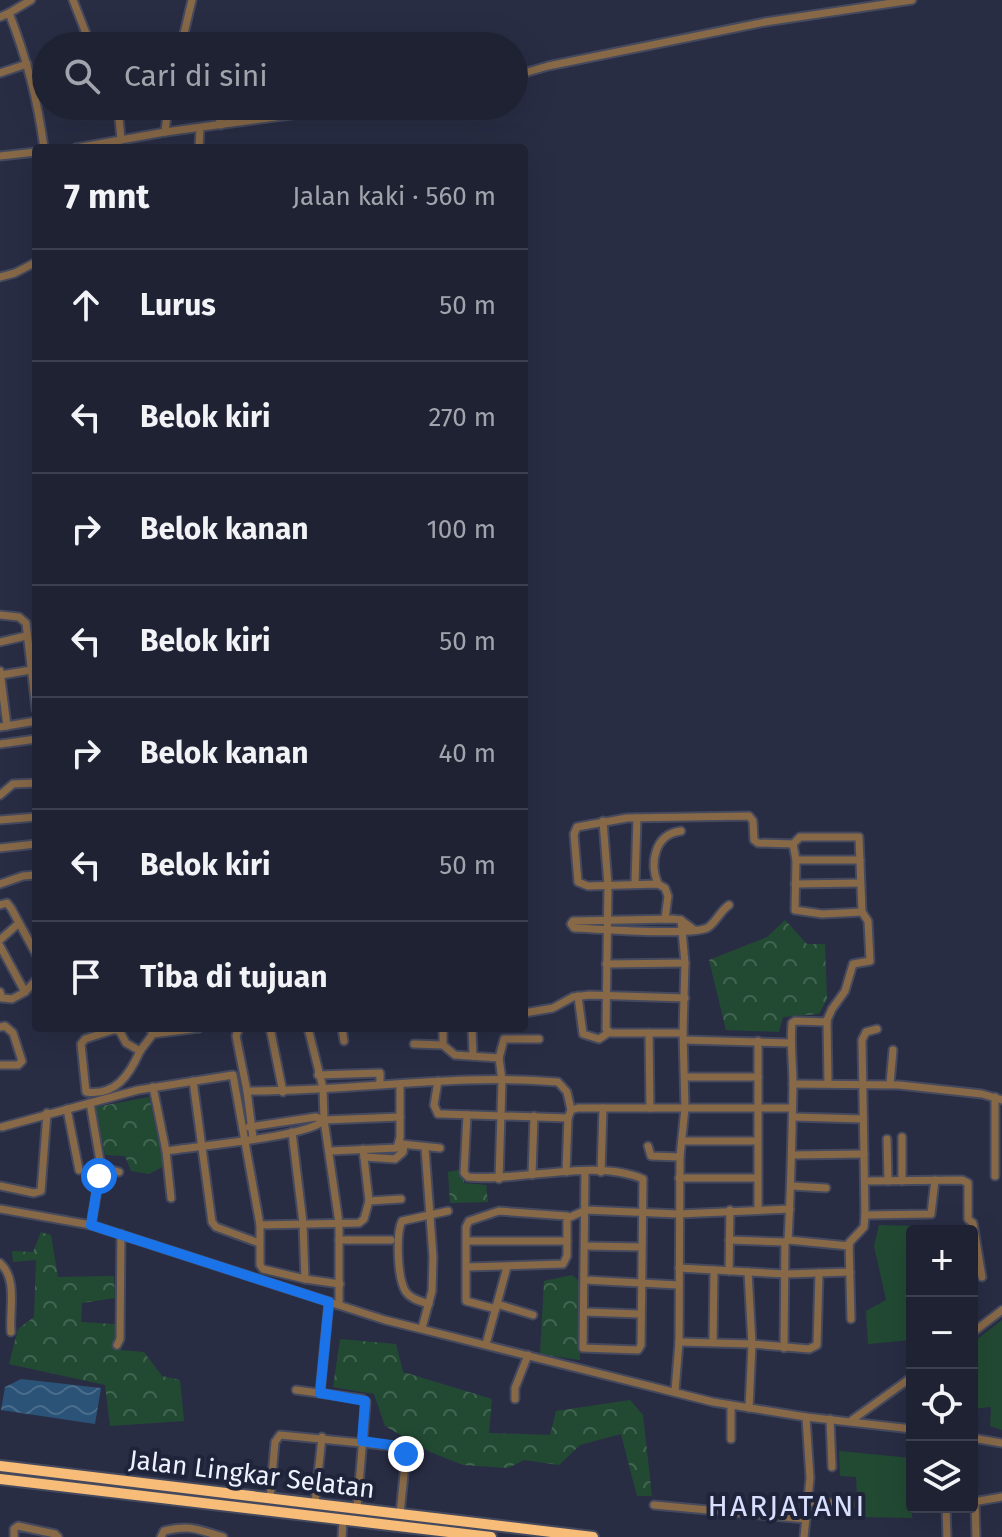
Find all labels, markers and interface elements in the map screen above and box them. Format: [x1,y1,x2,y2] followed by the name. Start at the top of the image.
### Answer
[32,32,528,120] search box
[60,54,104,98] icon: search
[124,58,268,94] text: Cari di sini
[64,176,149,217] text: 7 mnt
[292,181,496,212] text: Jalan kaki · 560 m
[64,283,108,327] icon: ahead
[140,287,216,323] text: Lurus
[439,290,496,321] text: 50 m
[64,395,108,439] icon: left
[140,399,271,435] text: Belok kiri
[428,402,496,433] text: 270 m
[64,507,108,551] icon: right
[140,511,309,547] text: Belok kanan
[427,514,496,545] text: 100 m
[64,619,108,663] icon: left
[140,623,271,659] text: Belok kiri
[439,626,496,657] text: 50 m
[64,731,108,775] icon: right
[140,735,309,771] text: Belok kanan
[438,738,496,769] text: 40 m
[64,843,108,887] icon: left
[140,847,271,883] text: Belok kiri
[439,850,496,881] text: 50 m
[64,955,108,999] icon: arrive
[140,959,327,995] text: Tiba di tujuan
[81,1158,117,1194] route start
[906,1225,978,1513] map controls
[906,1225,978,1297] button: +
[906,1297,978,1369] button: −
[906,1369,978,1441] button: locate
[388,1436,424,1472] route end
[906,1441,978,1513] button: layers
[127,1444,376,1505] street label: Jalan Lingkar Selatan
[708,1488,866,1524] district label: HARJATANI

